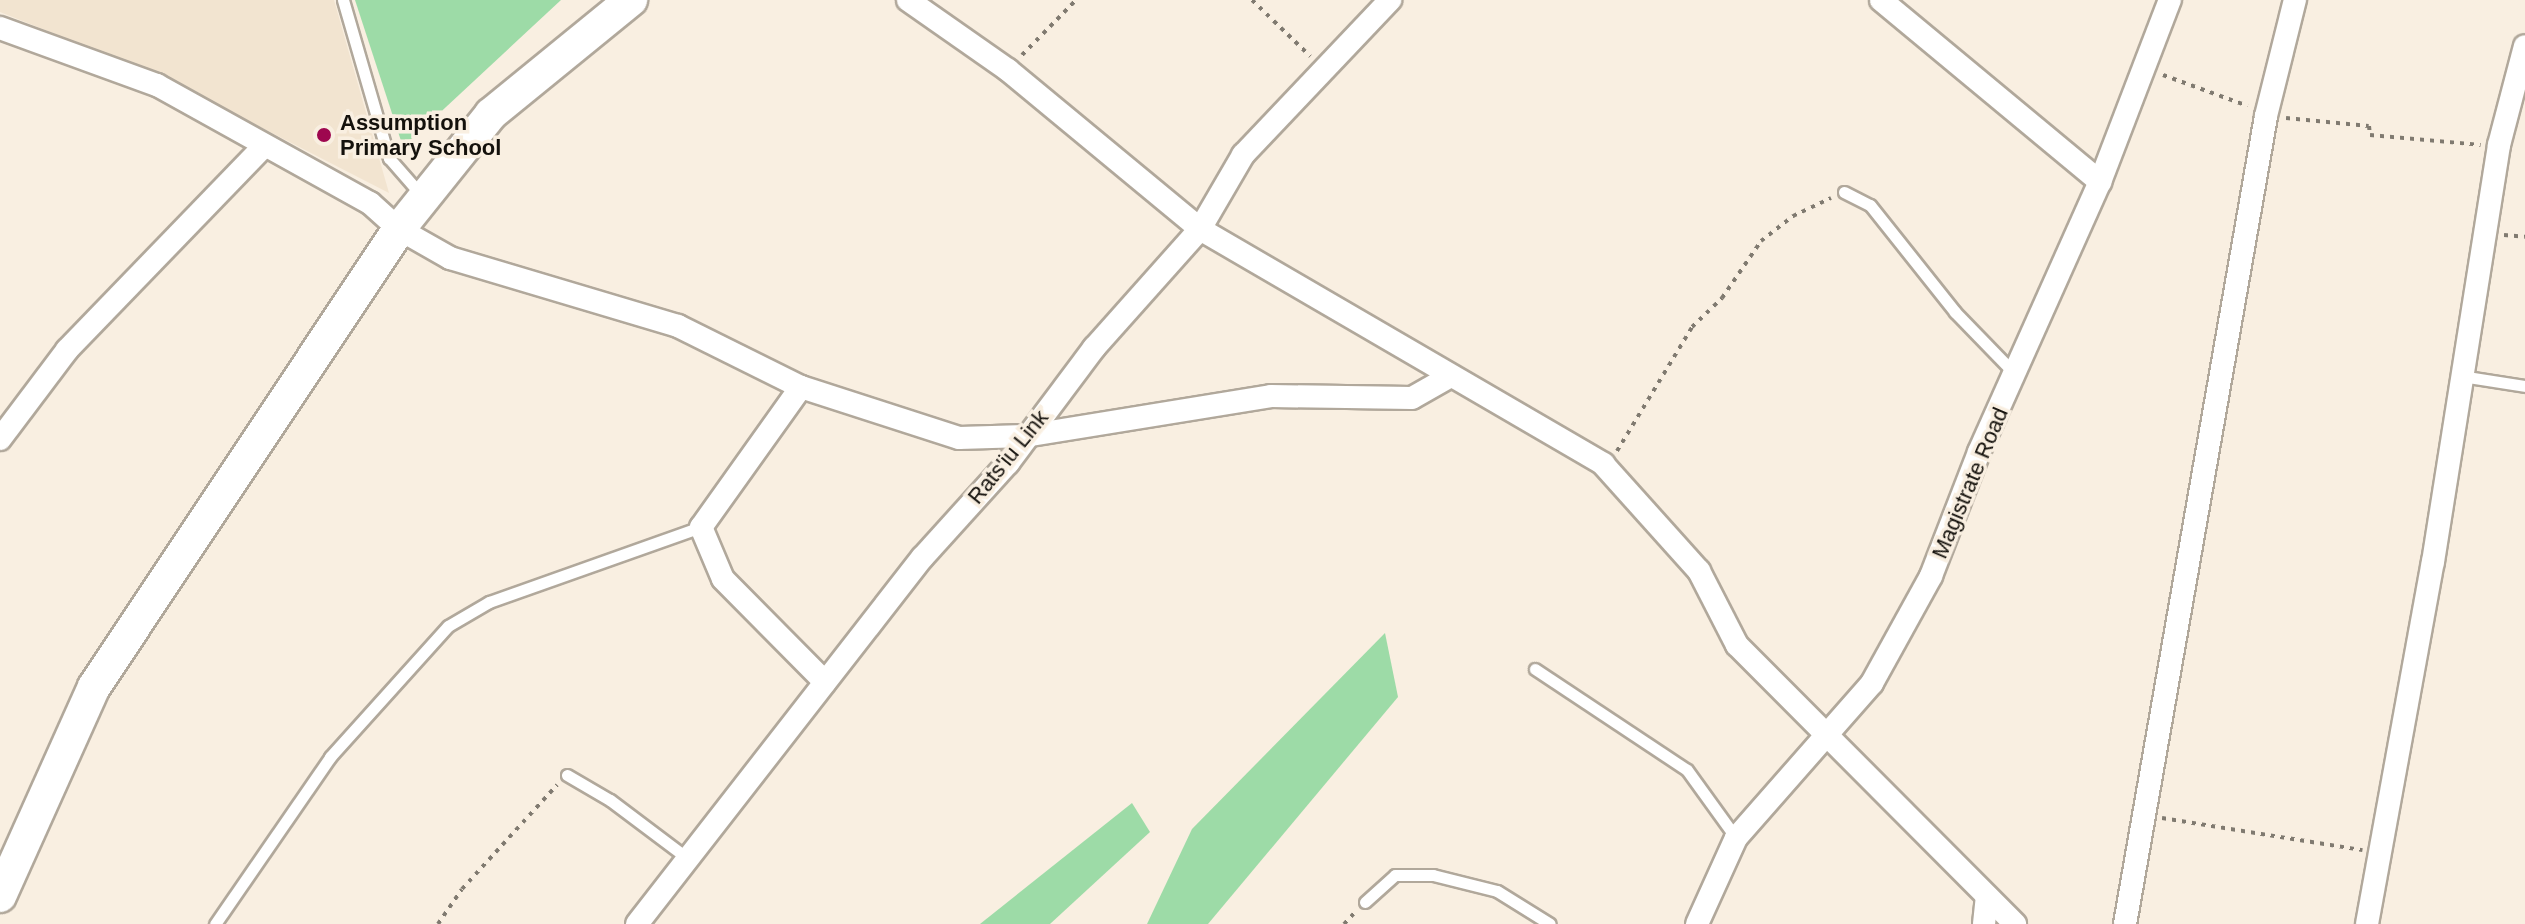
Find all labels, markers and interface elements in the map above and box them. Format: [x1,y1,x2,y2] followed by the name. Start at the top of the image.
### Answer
[340,109,501,160] place label: Assumption Primary School
[315,126,333,144] marker: Assumption Primary School
[1926,404,2014,562] street label: Magistrate Road
[962,405,1054,509] street label: Rats'iu Link

